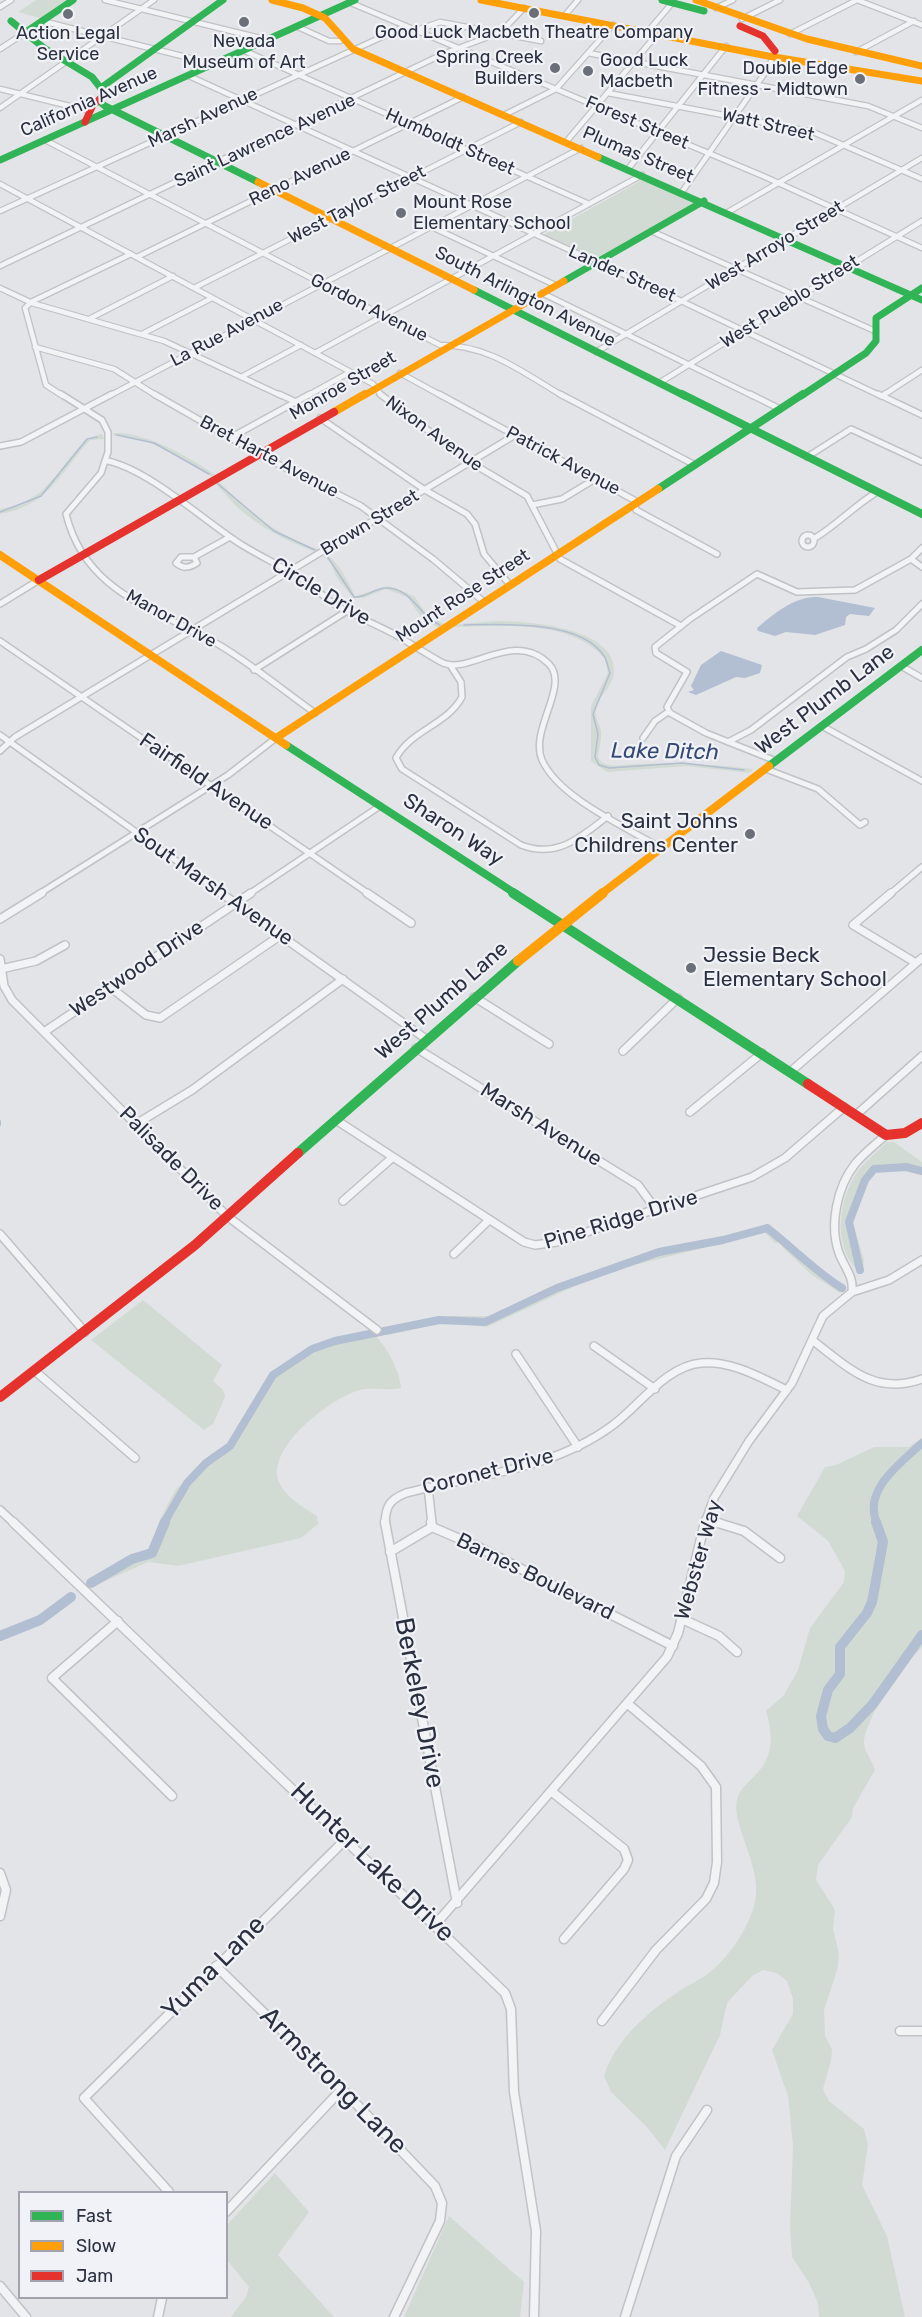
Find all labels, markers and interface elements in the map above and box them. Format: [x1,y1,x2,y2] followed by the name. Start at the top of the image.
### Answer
[527,6,541,20] marker: Good Luck Macbeth Theatre Company
[61,7,75,21] marker: Action Legal Service
[237,15,251,29] marker: Nevada Museum of Art
[375,22,693,44] place label: Good Luck Macbeth Theatre Company
[16,23,120,66] place label: Action Legal Service
[182,31,306,74] place label: Nevada Museum of Art
[436,47,543,90] place label: Spring Creek Builders
[600,50,688,92] place label: Good Luck Macbeth
[697,58,848,100] place label: Double Edge Fitness - Midtown
[548,61,562,75] marker: Spring Creek Builders
[17,62,161,142] street label: California Avenue
[581,64,595,78] marker: Good Luck Macbeth
[853,72,867,86] marker: Double Edge Fitness - Midtown
[145,83,261,153] street label: Marsh Avenue
[171,90,359,192] street label: Saint Lawrence Avenue
[582,92,692,154] street label: Forest Street
[382,104,518,180] street label: Humboldt Street
[720,104,816,146] street label: Watt Street
[579,122,697,188] street label: Plumas Street
[246,143,354,211] street label: Reno Avenue
[285,161,429,249] street label: West Taylor Street
[413,192,571,234] place label: Mount Rose Elementary School
[702,196,848,296] street label: West Arroyo Street
[394,206,408,220] marker: Mount Rose Elementary School
[565,241,679,307] street label: Lander Street
[431,242,619,352] street label: South Arlington Avenue
[717,251,863,353] street label: West Pueblo Street
[307,269,431,347] street label: Gordon Avenue
[167,294,287,372] street label: La Rue Avenue
[286,347,400,425] street label: Monroe Street
[381,391,487,477] street label: Nixon Avenue
[196,411,342,503] street label: Bret Harte Avenue
[502,422,624,500] street label: Patrick Avenue
[317,485,423,561] street label: Brown Street
[392,545,534,647] street label: Mount Rose Street
[267,553,375,631] street label: Circle Drive
[122,585,220,653] street label: Manor Drive
[750,639,900,761] street label: West Plumb Lane
[134,728,278,836] street label: Fairfield Avenue
[611,738,719,766] water label: Lake Ditch
[398,788,508,872] street label: Sharon Way
[574,809,738,859] place label: Saint Johns Childrens Center
[128,822,298,952] street label: Sout Marsh Avenue
[743,827,757,841] marker: Saint Johns Childrens Center
[65,915,209,1023] street label: Westwood Drive
[370,937,514,1065] street label: West Plumb Lane
[703,943,887,993] place label: Jessie Beck Elementary School
[684,961,698,975] marker: Jessie Beck Elementary School
[476,1078,606,1172] street label: Marsh Avenue
[114,1102,228,1216] street label: Palisade Drive
[541,1185,701,1255] street label: Pine Ridge Drive
[420,1444,556,1500] street label: Coronet Drive
[670,1497,728,1623] street label: Webster Way
[452,1528,618,1626] street label: Barnes Boulevard
[387,1615,451,1791] street label: Berkeley Drive
[283,1777,461,1949] street label: Hunter Lake Drive
[156,1910,272,2026] street label: Yuma Lane
[253,2001,413,2161] street label: Armstrong Lane
[18,2191,228,2299] legend
[76,2205,112,2227] text: Fast
[76,2235,116,2257] text: Slow
[76,2265,113,2287] text: Jam

